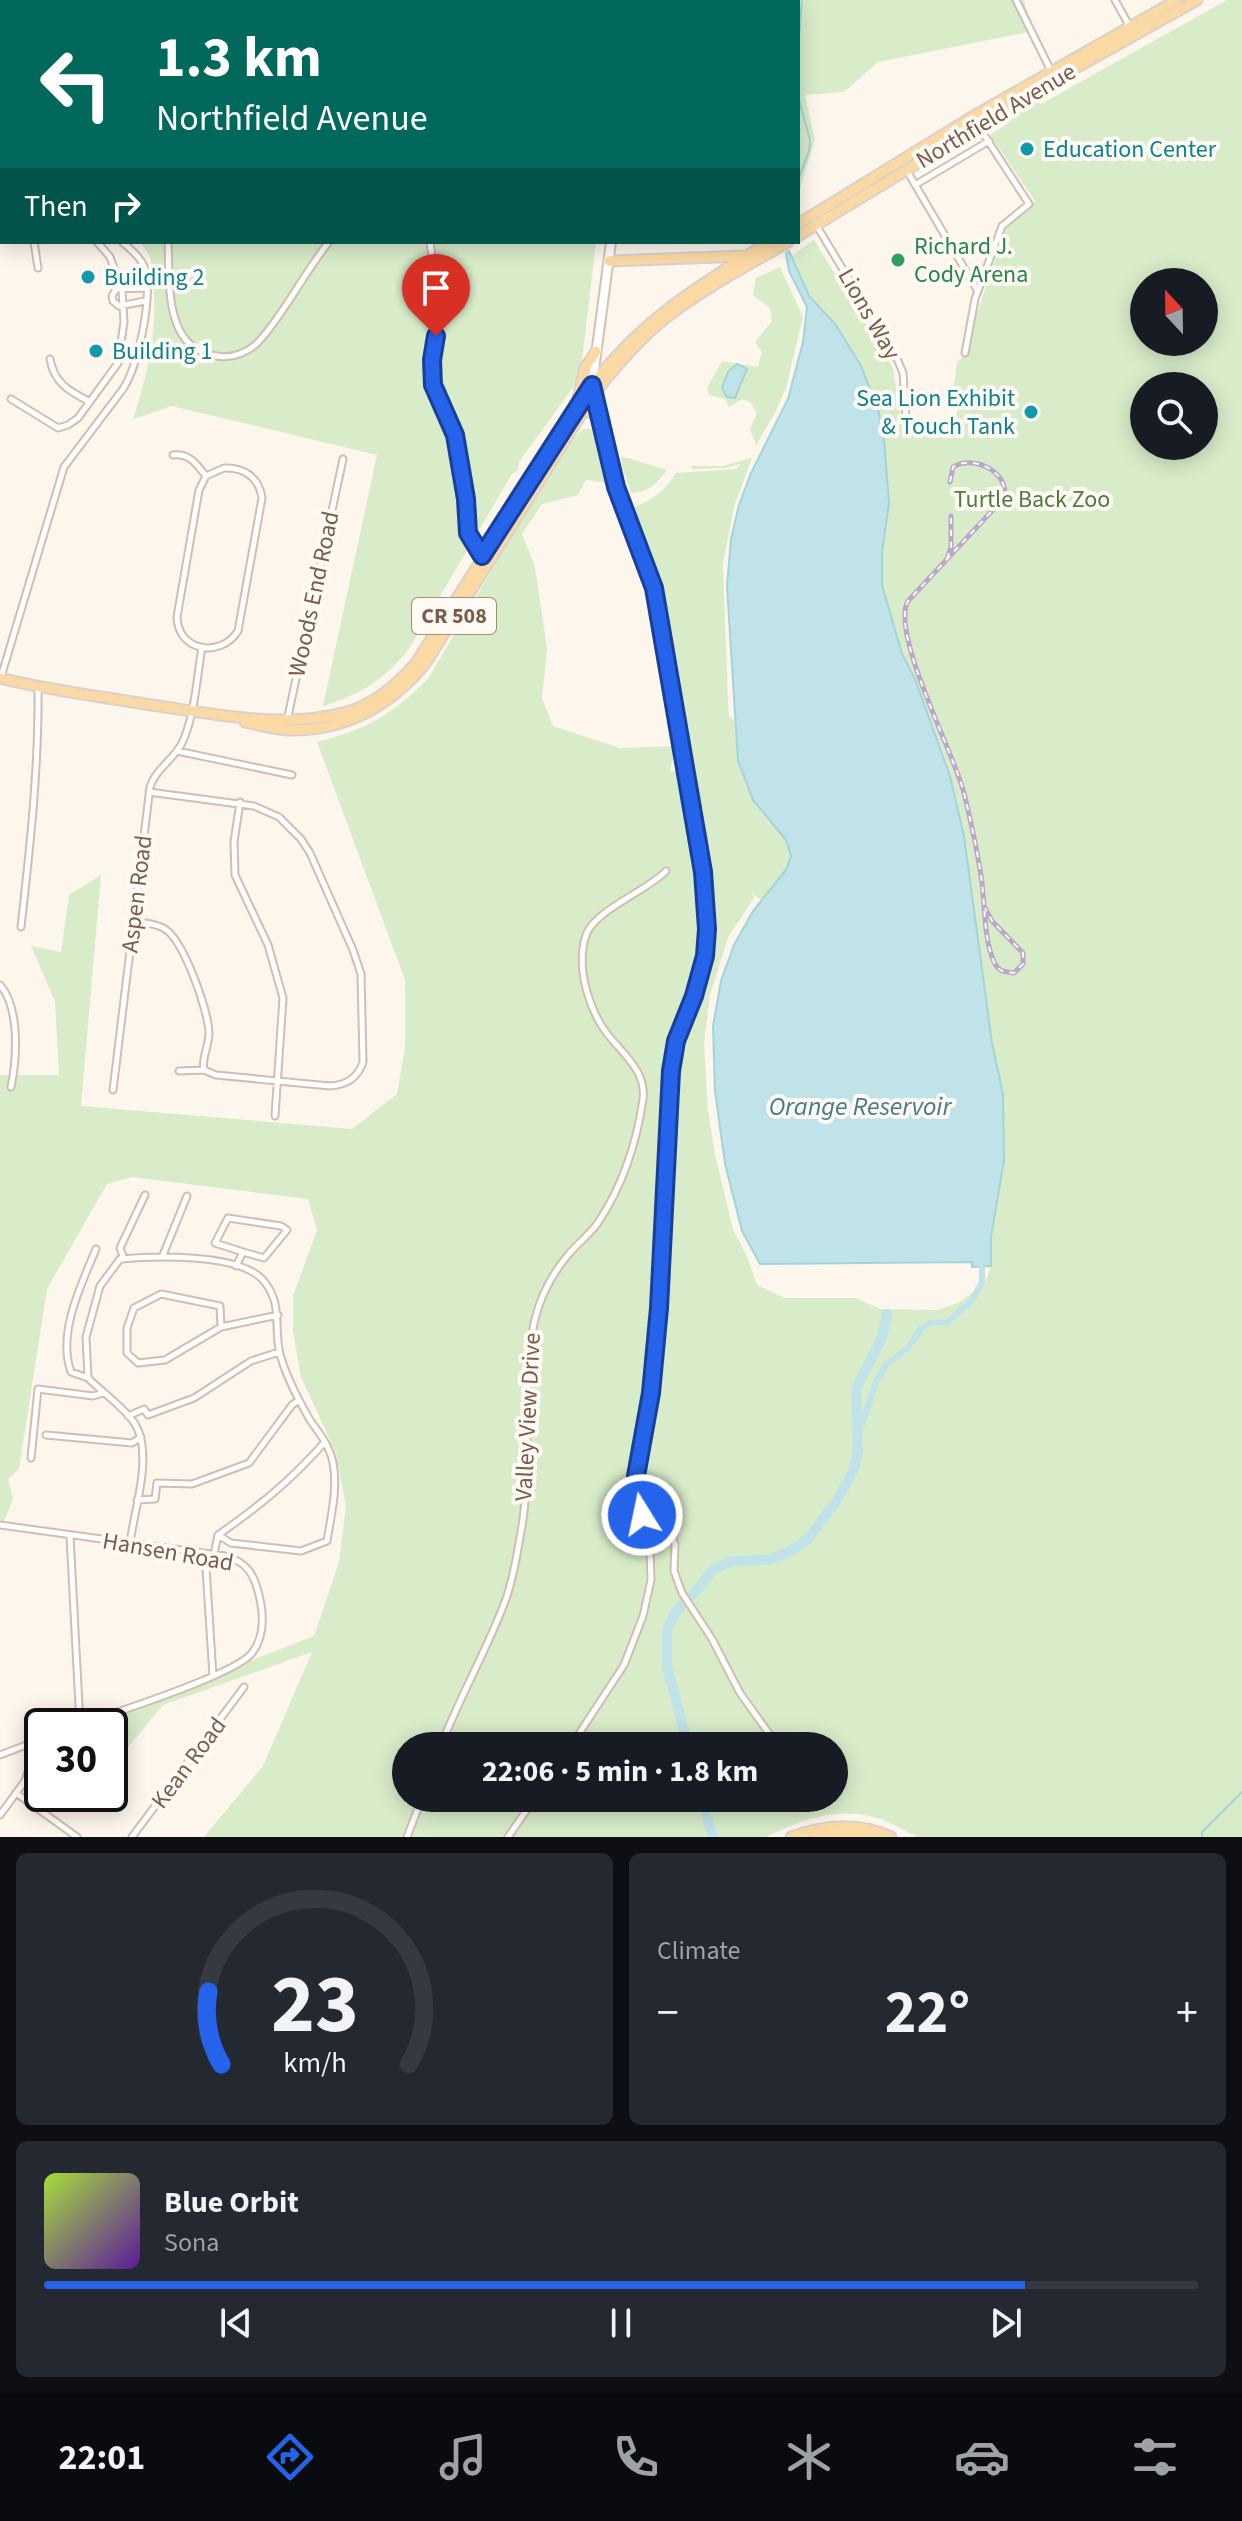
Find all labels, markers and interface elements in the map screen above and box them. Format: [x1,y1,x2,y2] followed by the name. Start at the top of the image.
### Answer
[156,19,322,98] text: 1.3 km
[24,32,128,136] icon: left
[909,54,1083,178] street label: Northfield Avenue
[156,93,428,144] text: Northfield Avenue
[1043,132,1217,167] place label: Education Center
[1018,140,1036,158] marker: Education Center
[104,184,148,228] icon: right
[24,185,88,228] text: Then
[914,229,1028,292] place label: Richard J. Cody Arena
[889,251,907,269] marker: Richard J. Cody Arena
[402,254,470,336] pin
[104,260,204,295] place label: Building 2
[829,262,909,366] street label: Lions Way
[414,266,458,310] icon: arrive
[79,268,97,286] marker: Building 2
[1130,268,1218,356] north arrow
[1130,268,1218,460] map controls
[112,334,212,369] place label: Building 1
[87,342,105,360] marker: Building 1
[1130,372,1218,460] button: search
[856,381,1015,444] place label: Sea Lion Exhibit & Touch Tank
[1022,403,1040,421] marker: Sea Lion Exhibit & Touch Tank
[954,482,1110,517] park label: Turtle Back Zoo
[279,508,349,680] street label: Woods End Road
[412,598,496,634] road number: CR 508
[112,833,162,955] street label: Aspen Road
[769,1088,952,1125] water label: Orange Reservoir
[506,1332,550,1502] street label: Valley View Drive
[600,1473,684,1557] position arrow
[100,1523,236,1581] street label: Hansen Road
[24,1708,128,1812] speed limit sign: 30
[143,1710,235,1816] street label: Kean Road
[482,1750,758,1793] text: 22:06 · 5 min · 1.8 km
[657,1932,741,1969] text: Climate
[271,1946,358,2064] text: 23
[885,1971,970,2056] text: 22°
[657,1982,679,2045] text: −
[1176,1982,1198,2045] text: +
[283,2043,346,2083] text: km/h
[164,2181,299,2224] text: Blue Orbit
[164,2224,219,2261] text: Sona
[214,2301,258,2345] icon: previous
[599,2301,643,2345] icon: pause
[984,2301,1028,2345] icon: next
[262,2429,318,2485] icon: directions
[435,2429,491,2485] icon: music
[608,2429,664,2485] icon: phone
[781,2429,837,2485] icon: climate
[954,2429,1010,2485] icon: car
[1127,2429,1183,2485] icon: filters
[59,2432,145,2483] text: 22:01

